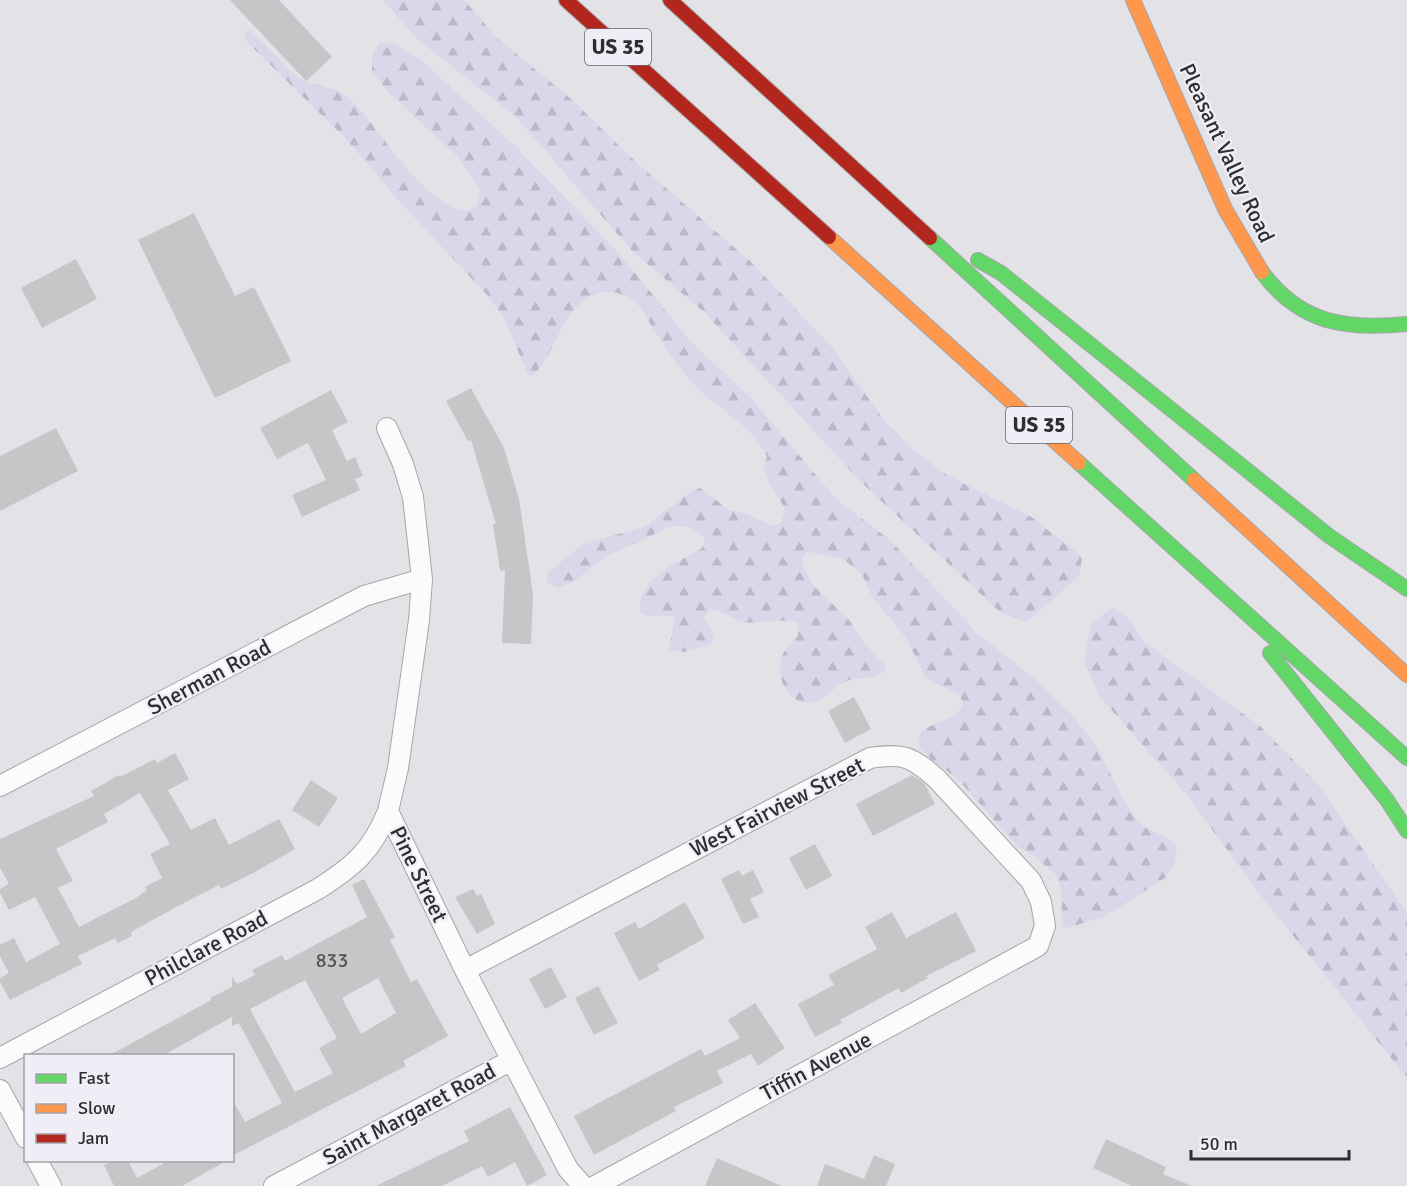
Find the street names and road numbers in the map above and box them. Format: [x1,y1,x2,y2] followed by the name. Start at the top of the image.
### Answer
[585,29,651,65] road number: US 35
[1174,59,1280,247] street label: Pleasant Valley Road
[1006,407,1072,443] road number: US 35
[143,633,275,721] street label: Sherman Road
[685,751,869,863] street label: West Fairview Street
[384,822,454,927] street label: Pine Street
[140,904,272,992] street label: Philclare Road
[756,1025,876,1107] street label: Tiffin Avenue
[318,1057,500,1171] street label: Saint Margaret Road

